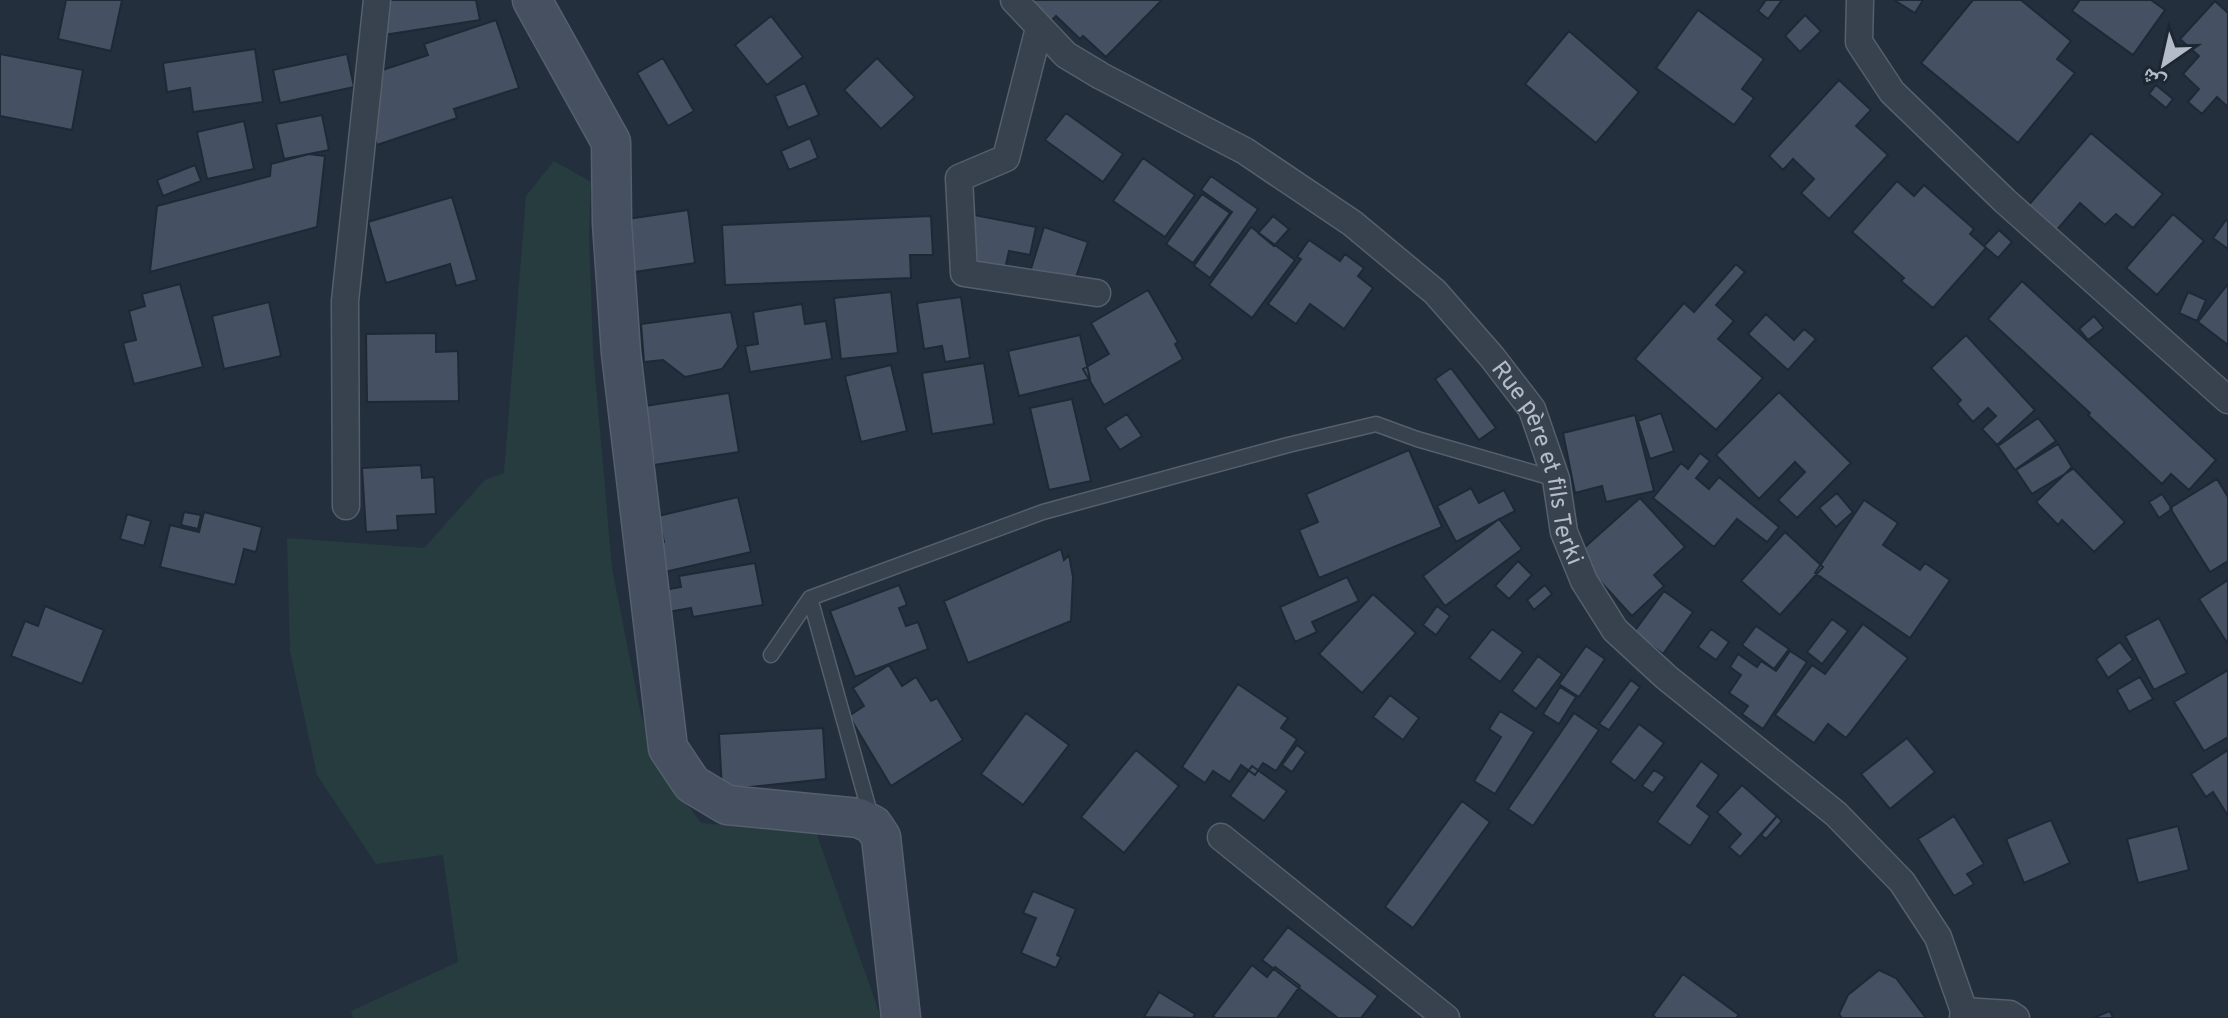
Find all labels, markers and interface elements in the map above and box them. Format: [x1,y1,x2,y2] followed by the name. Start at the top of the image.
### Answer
[2124,24,2204,104] north arrow
[2137,61,2171,96] text: ش
[1484,356,1589,570] street label: Rue père et fils Terki

